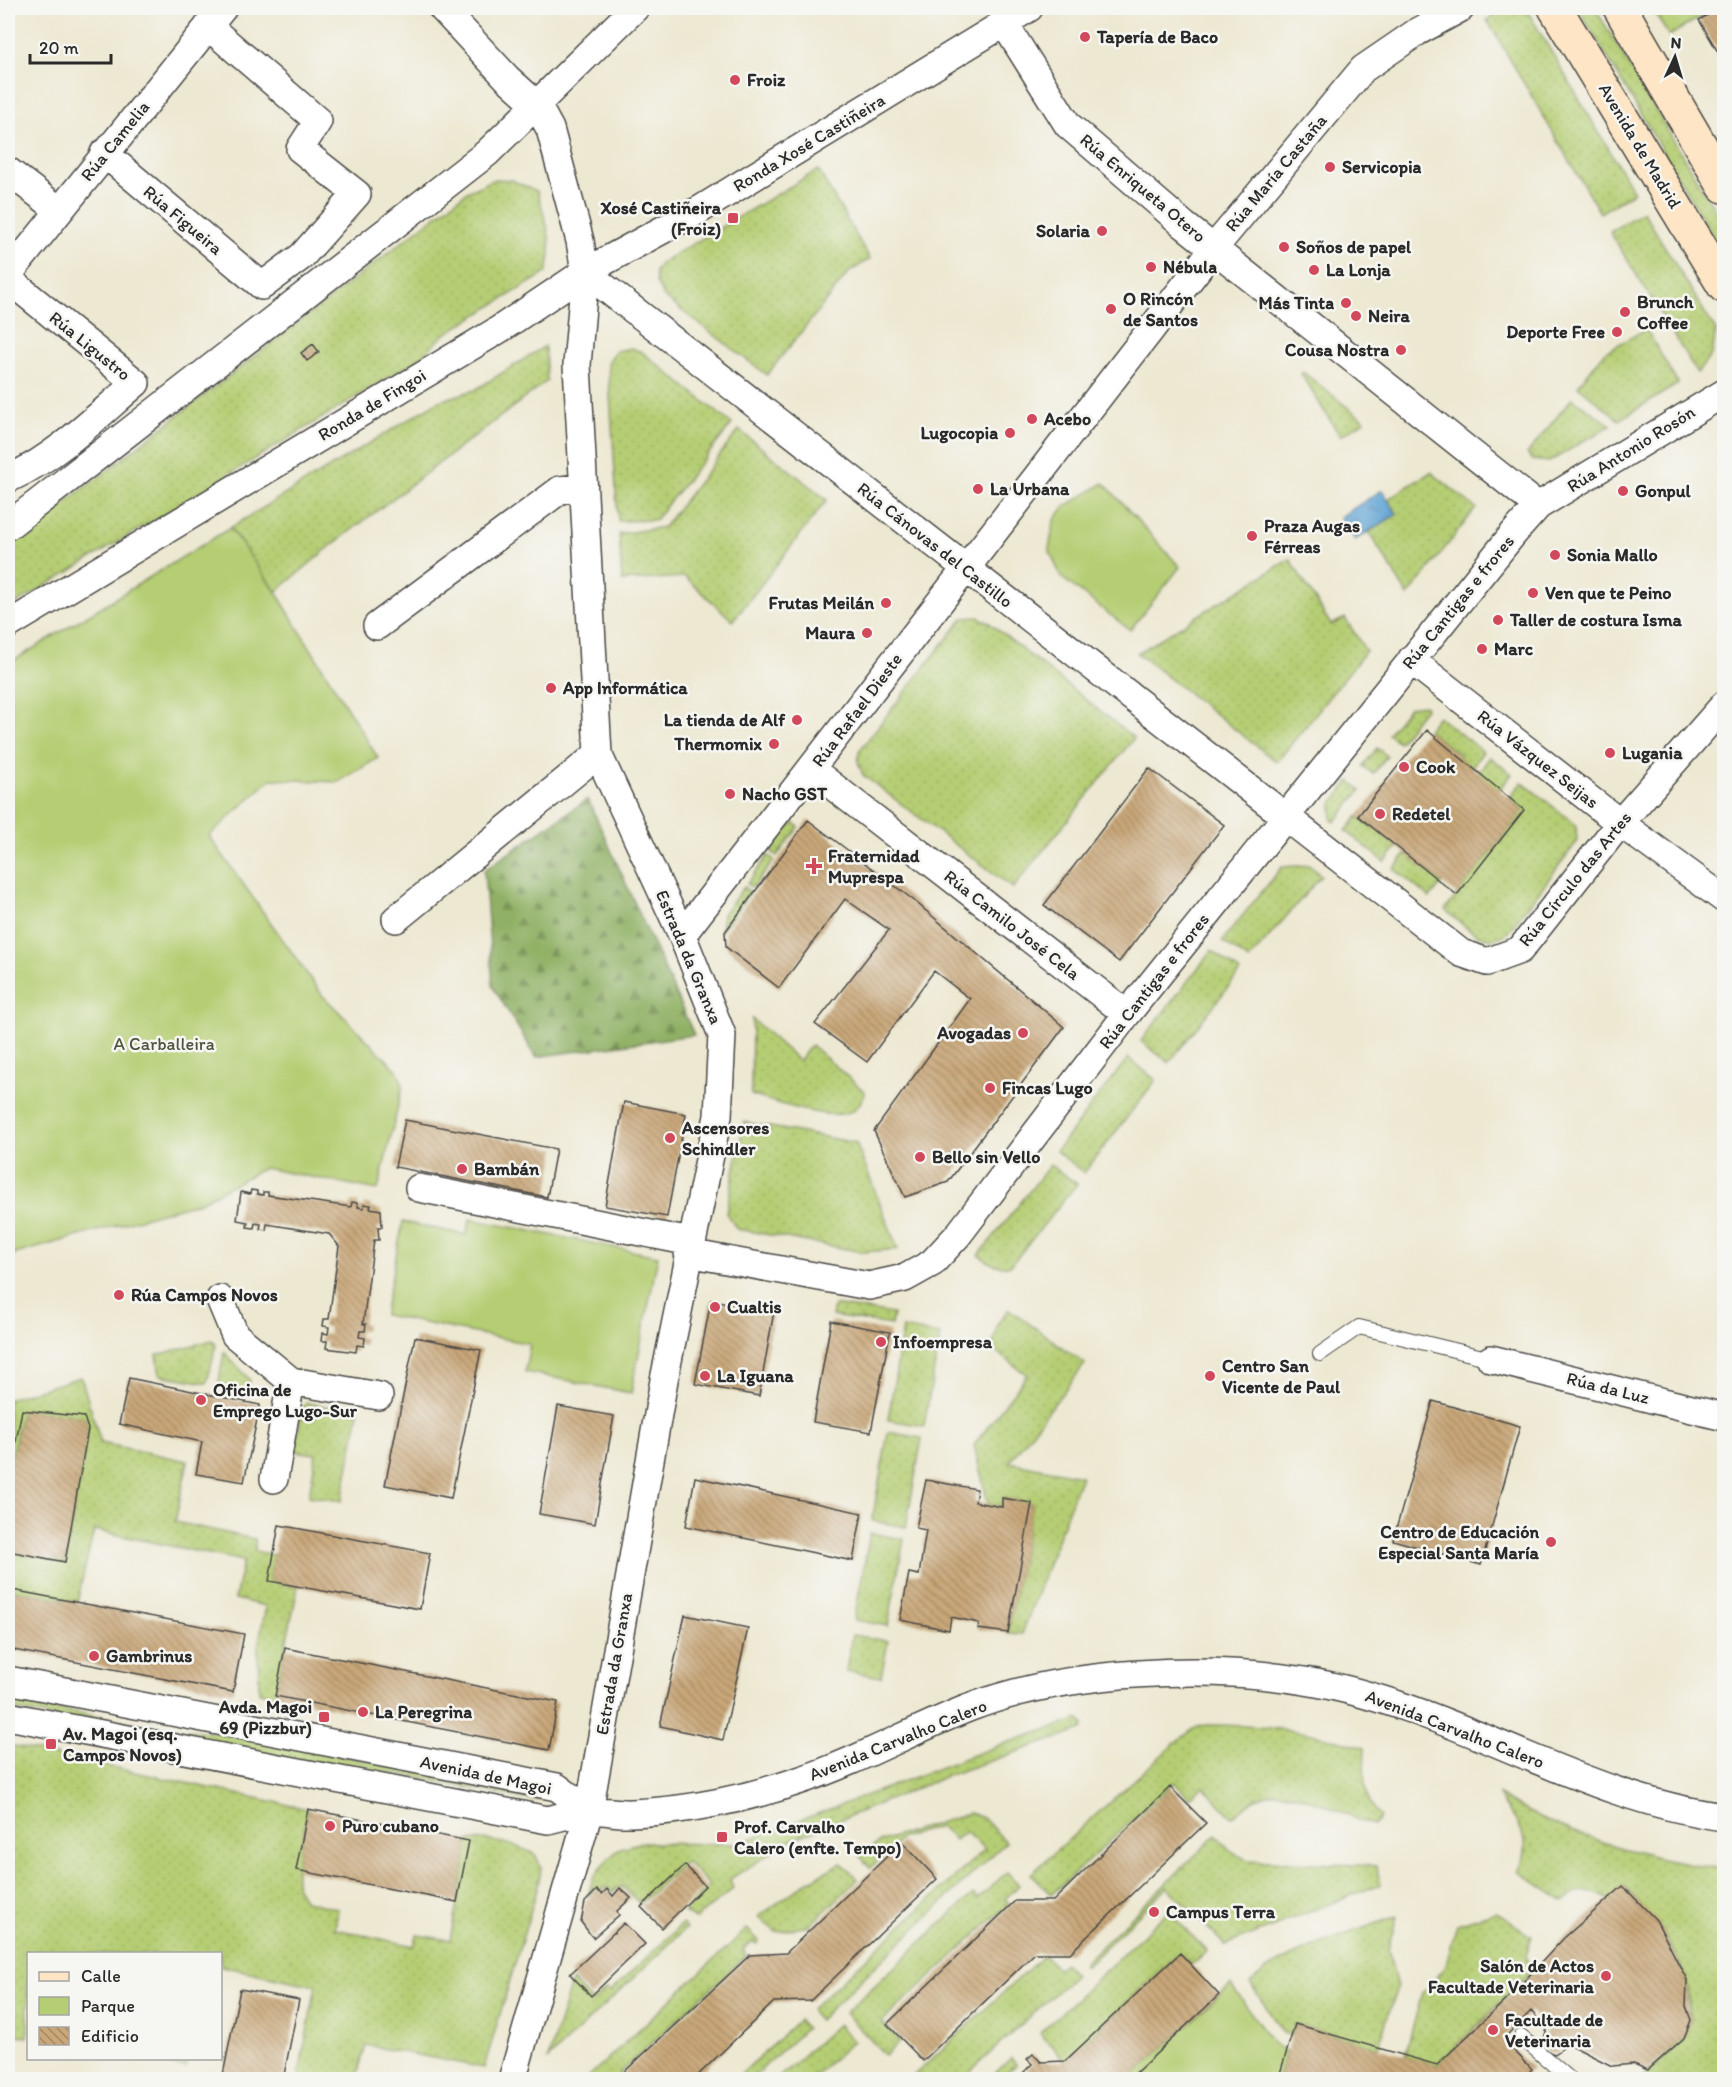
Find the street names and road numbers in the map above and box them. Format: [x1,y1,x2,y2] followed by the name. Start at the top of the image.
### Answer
[1594,79,1686,213] street label: Avenida de Madrid
[729,89,889,197] street label: Ronda Xosé Castiñeira
[76,96,154,186] street label: Rúa Camelia
[1220,109,1332,236] street label: Rúa María Castaña
[1075,129,1211,247] street label: Rúa Enriqueta Otero
[139,180,228,260] street label: Rúa Figueira
[45,307,135,385] street label: Rúa Ligustro
[314,364,430,446] street label: Ronda de Fingoi
[1563,401,1699,497] street label: Rúa Antonio Rosón
[853,477,1017,613] street label: Rúa Cánovas del Castillo
[1397,530,1519,674] street label: Rúa Cantigas e frores
[807,649,907,771] street label: Rúa Rafael Dieste
[1473,705,1603,813] street label: Rúa Vázquez Seijas
[1514,807,1636,951] street label: Rúa Círculo das Artes
[940,865,1085,985] street label: Rúa Camilo José Cela
[651,887,727,1027] street label: Estrada da Granxa
[1094,909,1214,1053] street label: Rúa Cantigas e frores
[1564,1367,1652,1409] street label: Rúa da Luz
[591,1591,637,1737] street label: Estrada da Granxa
[1362,1685,1548,1773] street label: Avenida Carvalho Calero
[806,1694,990,1786] street label: Avenida Carvalho Calero
[418,1750,554,1800] street label: Avenida de Magoi

